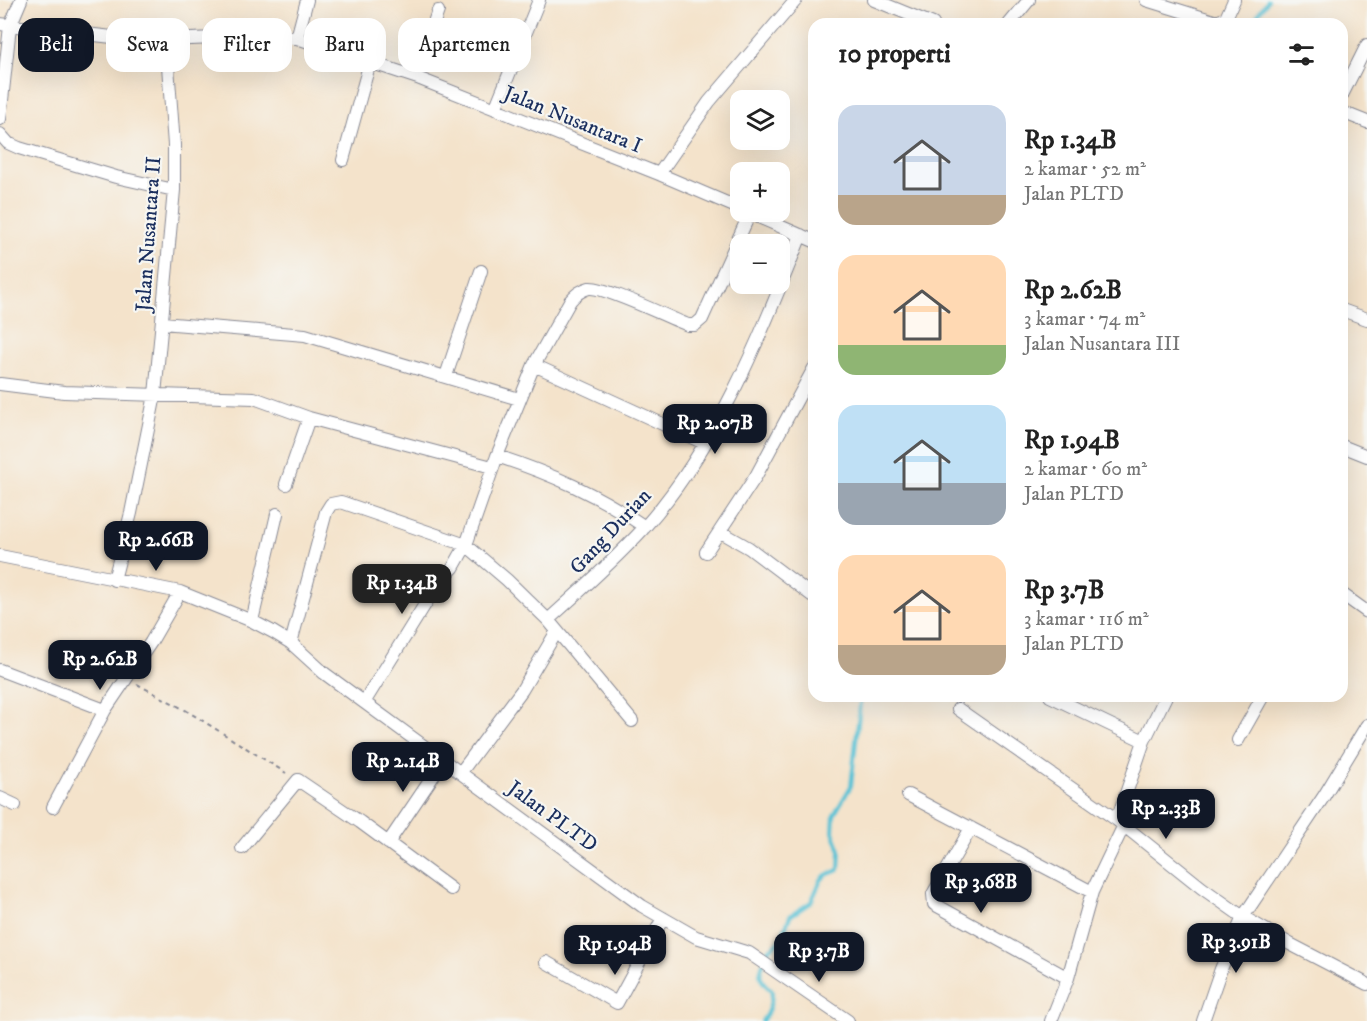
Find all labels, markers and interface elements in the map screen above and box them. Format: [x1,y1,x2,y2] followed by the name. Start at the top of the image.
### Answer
[18,18,94,72] chip: Beli
[106,18,190,72] chip: Sewa
[202,18,292,72] chip: Filter
[304,18,386,72] chip: Baru
[398,18,531,72] chip: Apartemen
[838,38,951,71] text: 10 properti
[1285,38,1318,71] icon: filters
[498,80,646,159] street label: Jalan Nusantara I
[730,90,790,294] map controls
[730,90,790,150] button: layers
[1024,124,1117,157] text: Rp 1.34B
[886,129,958,201] icon: home
[130,156,167,315] street label: Jalan Nusantara II
[1024,157,1146,182] text: 2 kamar · 52 m²
[730,162,790,222] button: +
[1024,182,1124,207] text: Jalan PLTD
[730,234,790,294] button: −
[1024,274,1122,307] text: Rp 2.62B
[886,279,958,351] icon: home
[1024,307,1145,332] text: 3 kamar · 74 m²
[1024,332,1180,357] text: Jalan Nusantara III
[653,404,777,455] pin: Rp 2.07B
[677,411,753,436] text: Rp 2.07B
[1024,424,1120,457] text: Rp 1.94B
[886,429,958,501] icon: home
[1024,457,1147,482] text: 2 kamar · 60 m²
[1024,482,1124,507] text: Jalan PLTD
[564,483,657,580] street label: Gang Durian
[94,521,218,572] pin: Rp 2.66B
[118,528,194,553] text: Rp 2.66B
[340,564,464,615] pin: Rp 1.34B
[366,571,438,596] text: Rp 1.34B
[1024,574,1104,607] text: Rp 3.7B
[886,579,958,651] icon: home
[1024,607,1149,632] text: 3 kamar · 116 m²
[1024,632,1124,657] text: Jalan PLTD
[38,640,162,691] pin: Rp 2.62B
[62,647,138,672] text: Rp 2.62B
[341,742,465,793] pin: Rp 2.14B
[366,749,440,774] text: Rp 2.14B
[501,774,602,858] street label: Jalan PLTD
[1104,789,1228,840] pin: Rp 2.33B
[1131,796,1201,821] text: Rp 2.33B
[919,863,1043,914] pin: Rp 3.68B
[945,870,1017,895] text: Rp 3.68B
[1174,923,1298,974] pin: Rp 3.91B
[553,925,677,976] pin: Rp 1.94B
[1201,930,1271,955] text: Rp 3.91B
[578,932,652,957] text: Rp 1.94B
[764,932,874,983] pin: Rp 3.7B
[788,939,850,964] text: Rp 3.7B

